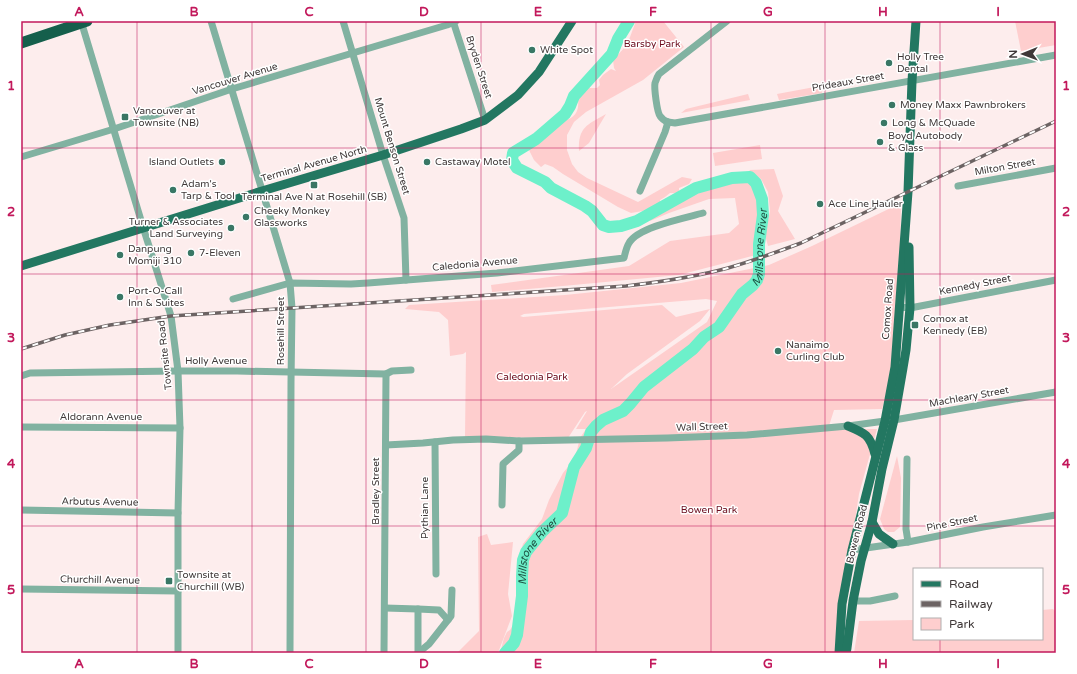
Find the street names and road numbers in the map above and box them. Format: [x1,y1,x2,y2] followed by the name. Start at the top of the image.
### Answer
[463,34,495,100] street label: Bryden Street
[191,60,279,98] street label: Vancouver Avenue
[811,70,885,94] street label: Prideaux Street
[372,96,413,196] street label: Mount Benson Street
[260,143,368,185] street label: Terminal Avenue North
[974,156,1037,178] street label: Milton Street
[432,254,519,274] street label: Caledonia Avenue
[938,272,1012,298] street label: Kennedy Street
[880,278,896,340] street label: Comox Road
[275,297,287,365] street label: Rosehill Street
[155,320,175,390] street label: Townsite Road
[185,355,247,367] street label: Holly Avenue
[928,384,1010,410] street label: Machleary Street
[60,411,142,423] street label: Aldorann Avenue
[676,420,728,434] street label: Wall Street
[370,457,382,525] street label: Bradley Street
[419,477,431,539] street label: Pythian Lane
[62,495,139,509] street label: Arbutus Avenue
[844,503,870,565] street label: Bowen Road
[925,512,979,534] street label: Pine Street
[60,573,140,587] street label: Churchill Avenue

